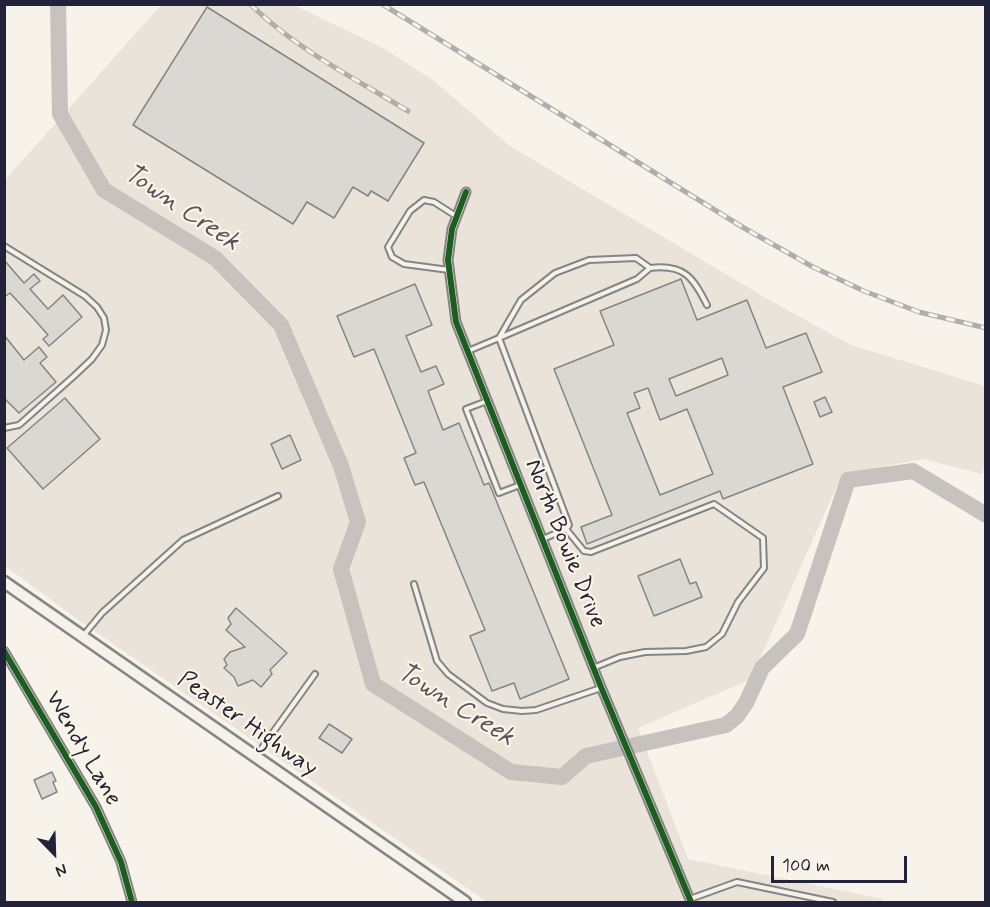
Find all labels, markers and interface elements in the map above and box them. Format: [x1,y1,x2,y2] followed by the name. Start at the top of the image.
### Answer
[117,159,245,259] water label: Town Creek
[517,455,611,633] street label: North Bowie Drive
[390,658,520,754] water label: Town Creek
[171,666,323,784] street label: Peaster Highway
[38,686,126,812] street label: Wendy Lane
[24,823,84,883] north arrow
[774,844,910,882] scale bar
[782,854,830,878] text: 100 m
[52,858,70,882] text: N

